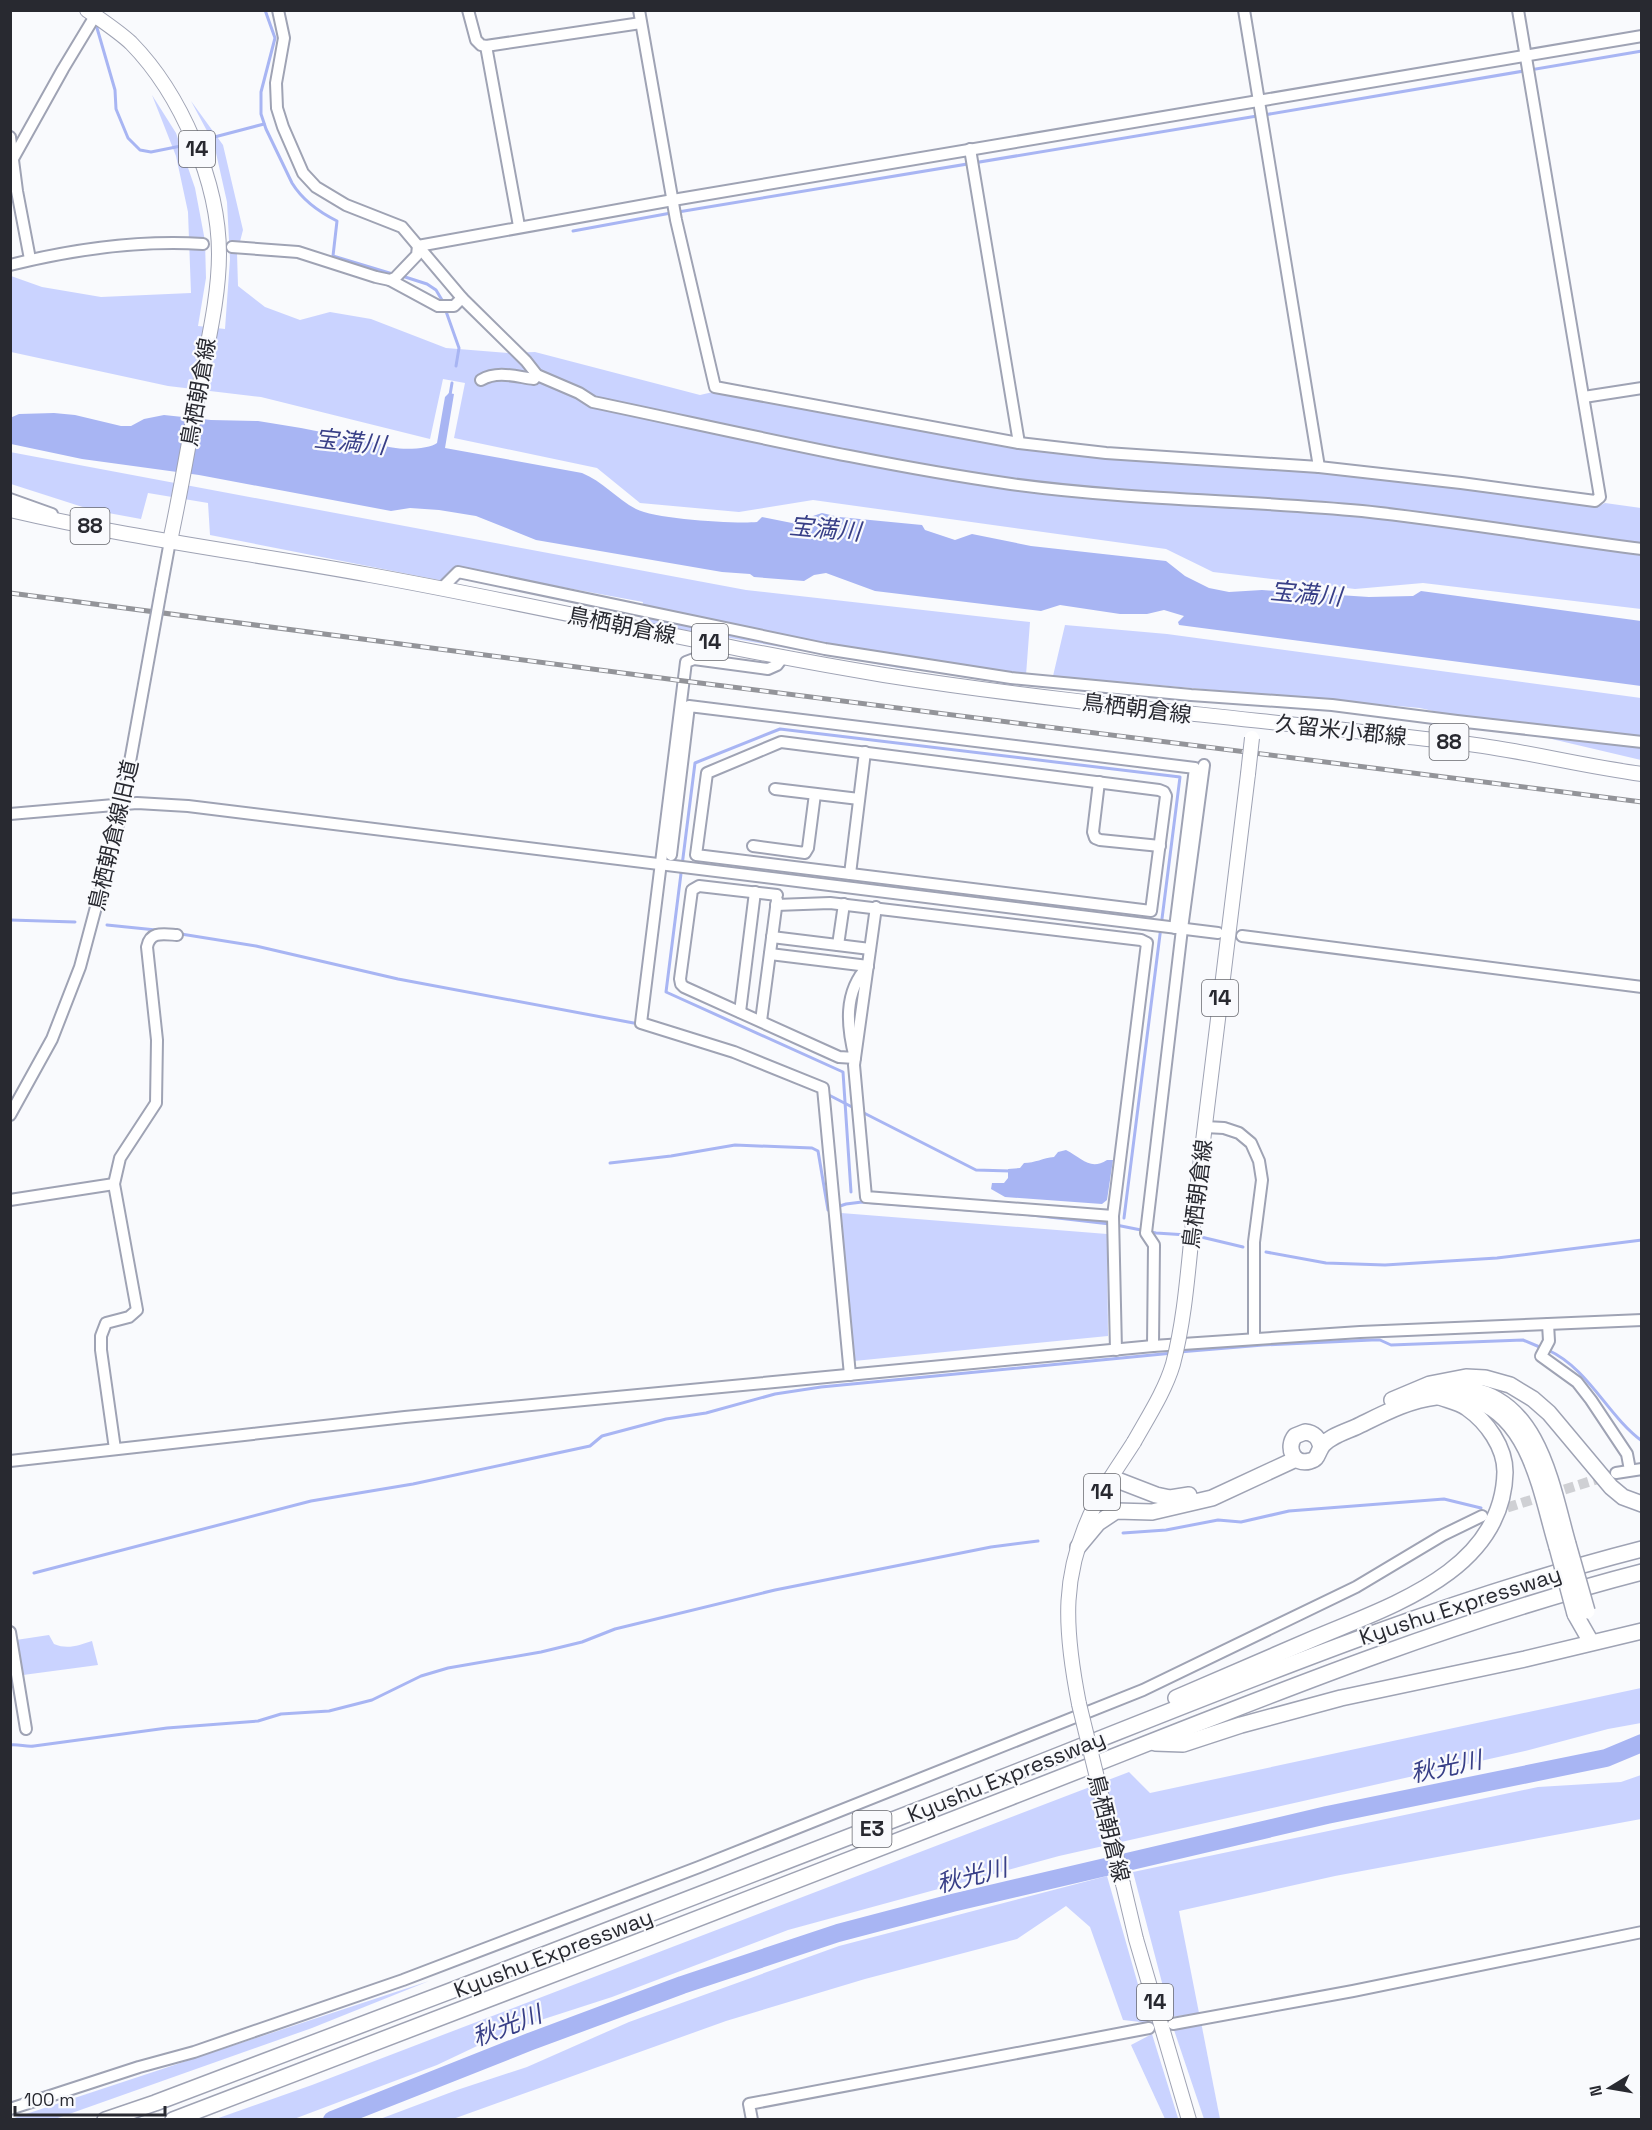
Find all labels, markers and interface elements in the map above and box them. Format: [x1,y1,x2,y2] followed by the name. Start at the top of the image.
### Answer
[179,131,215,167] road number: 14
[175,335,221,449] street label: 鳥栖朝倉線
[313,422,390,461] water label: 宝満川
[70,508,110,544] road number: 88
[788,510,865,547] water label: 宝満川
[1269,575,1346,612] water label: 宝満川
[565,601,679,649] street label: 鳥栖朝倉線
[692,624,728,660] road number: 14
[1081,687,1193,729] street label: 鳥栖朝倉線
[1274,709,1408,751] street label: 久留米小郡線
[1430,724,1468,760] road number: 88
[82,757,144,913] street label: 鳥栖朝倉線旧道
[1202,980,1238,1016] road number: 14
[1176,1138,1218,1250] street label: 鳥栖朝倉線
[1084,1474,1120,1510] road number: 14
[1355,1559,1565,1651] street label: Kyushu Expressway
[903,1724,1109,1828] street label: Kyushu Expressway
[1407,1743,1487,1789] water label: 秋光川
[1082,1771,1136,1885] street label: 鳥栖朝倉線
[852,1811,892,1847] road number: E3
[933,1851,1013,1899] water label: 秋光川
[450,1902,656,2004] street label: Kyushu Expressway
[1137,1984,1173,2020] road number: 14
[468,1997,549,2053] water label: 秋光川
[1580,2058,1640,2118] north arrow
[15,2079,165,2117] scale bar
[1584,2083,1607,2098] text: N
[24,2088,75,2111] text: 100 m

